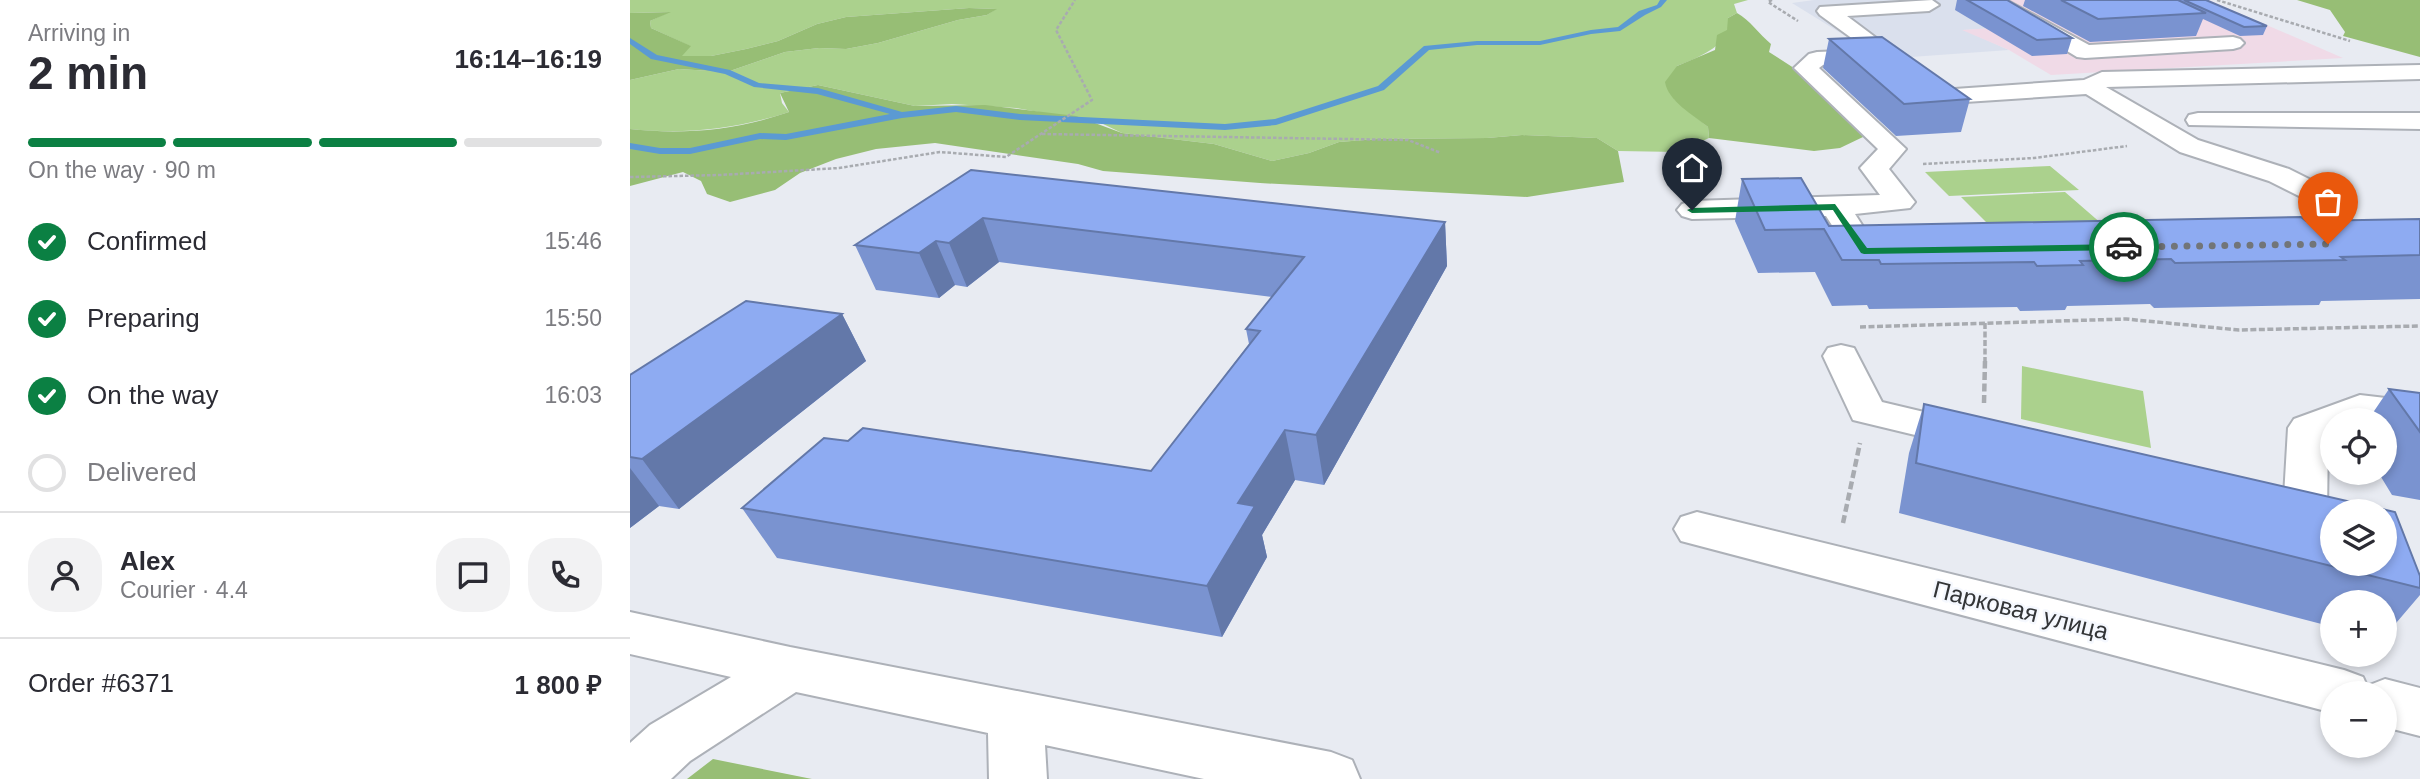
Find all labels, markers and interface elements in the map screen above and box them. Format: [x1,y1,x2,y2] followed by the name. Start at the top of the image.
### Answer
[28,20,130,46] text: Arriving in
[455,44,602,74] text: 16:14–16:19
[28,47,148,99] text: 2 min
[1662,138,1722,210] pin
[1673,149,1711,187] icon: home
[28,157,216,183] text: On the way · 90 m
[2298,172,2358,244] pin
[2309,183,2347,221] icon: bag
[2089,212,2159,282] courier
[28,223,66,261] icon: check
[87,226,207,256] text: Confirmed
[544,228,602,254] text: 15:46
[2105,228,2143,266] icon: car
[28,300,66,338] icon: check
[87,303,200,333] text: Preparing
[544,305,602,331] text: 15:50
[28,377,66,415] icon: check
[87,380,219,410] text: On the way
[544,382,602,408] text: 16:03
[2320,408,2397,758] map controls
[2320,408,2397,485] button: locate
[87,457,197,487] text: Delivered
[2320,499,2397,576] button: layers
[28,538,102,612] button: person
[436,538,510,612] button: chat
[528,538,602,612] button: phone
[120,546,175,576] text: Alex
[1931,575,2112,645] street label: Парковая улица
[120,577,248,603] text: Courier · 4.4
[2320,590,2397,667] button: +
[28,668,174,698] text: Order #6371
[515,670,602,700] text: 1 800 ₽
[2320,681,2397,758] button: −

